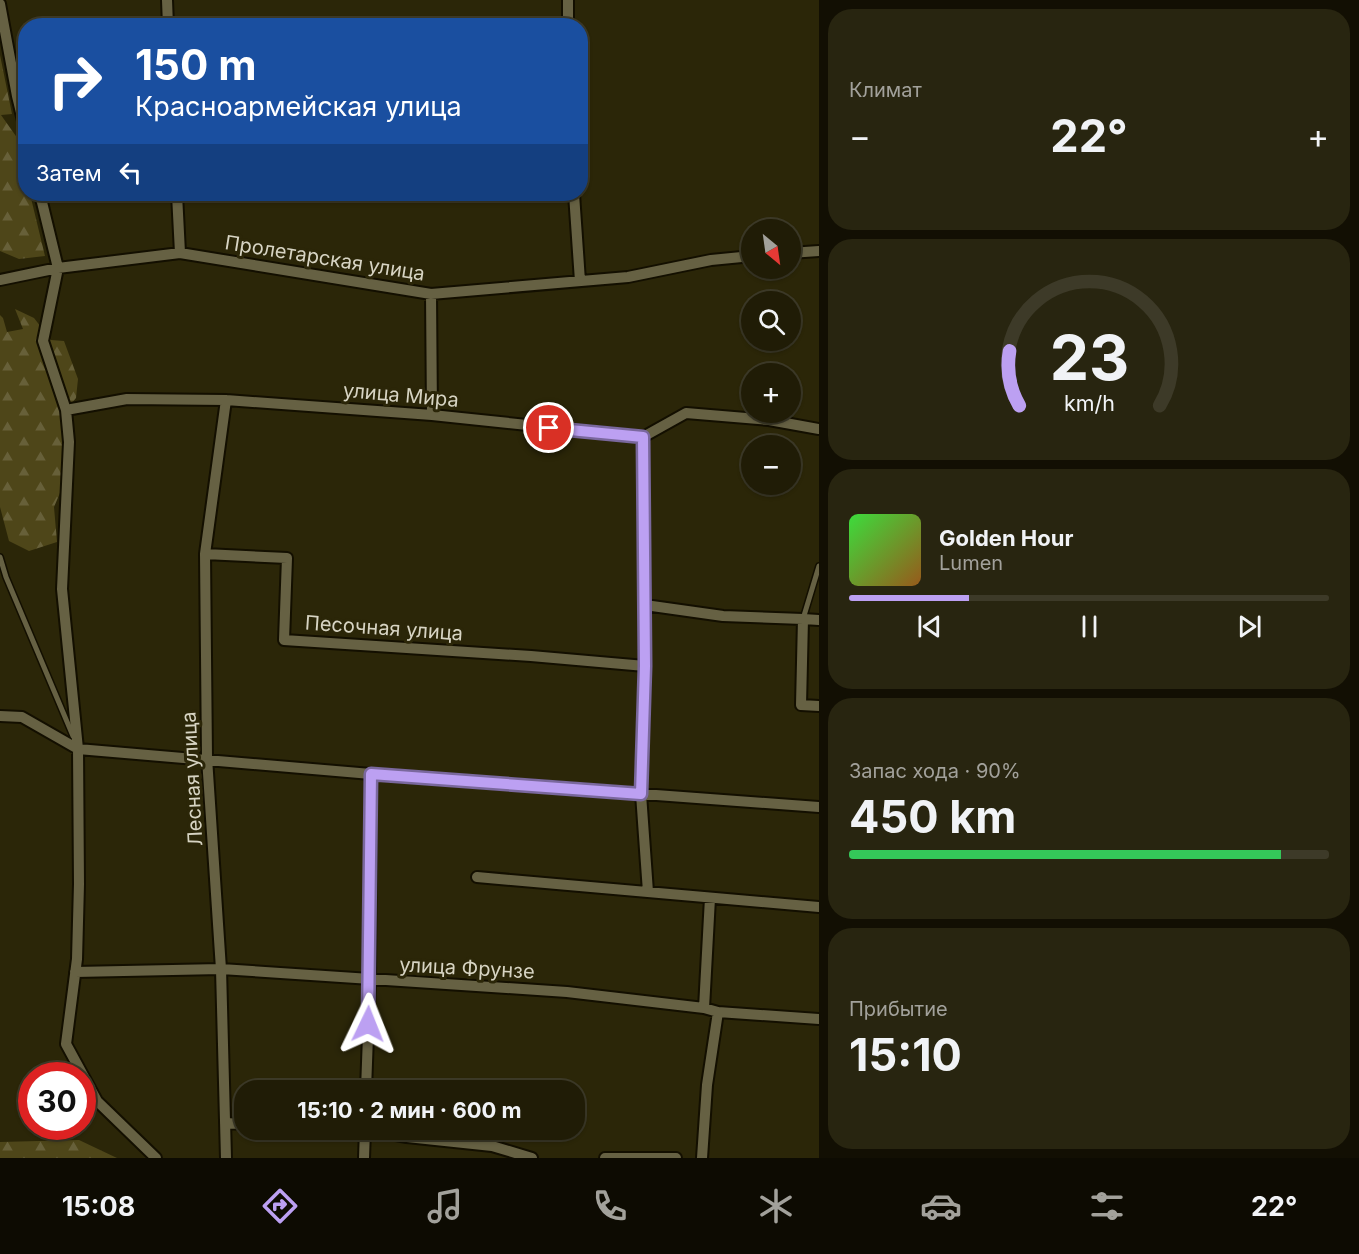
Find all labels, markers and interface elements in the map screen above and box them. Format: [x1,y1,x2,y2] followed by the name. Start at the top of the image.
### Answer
[135,39,257,90] text: 150 m
[36,42,114,120] icon: right
[849,78,922,102] text: Климат
[135,90,462,123] text: Красноармейская улица
[1050,108,1128,163] text: 22°
[849,116,871,156] text: −
[1307,116,1329,156] text: +
[114,156,147,189] icon: left
[36,160,102,186] text: Затем
[741,219,801,279] north arrow
[741,219,801,495] map controls
[223,230,427,286] street label: Пролетарская улица
[741,291,801,351] button: search
[1049,320,1129,395] text: 23
[741,363,801,423] button: +
[342,378,460,412] street label: улица Мира
[1064,391,1114,417] text: km/h
[523,402,574,453] pin
[532,411,565,444] icon: arrive
[741,435,801,495] button: −
[939,525,1073,551] text: Golden Hour
[939,551,1003,575] text: Lumen
[913,610,946,643] icon: previous
[1073,610,1106,643] icon: pause
[1233,610,1266,643] icon: next
[304,611,464,645] street label: Песочная улица
[176,711,208,847] street label: Лесная улица
[849,759,1021,783] text: Запас хода · 90%
[849,789,1016,844] text: 450 km
[399,952,535,984] street label: улица Фрунзе
[336,992,400,1056] position arrow
[849,997,948,1021] text: Прибытие
[849,1027,962,1082] text: 15:10
[18,1062,96,1140] speed limit sign: 30
[297,1097,522,1123] text: 15:10 · 2 мин · 600 m
[259,1185,301,1227] icon: directions
[424,1185,466,1227] icon: music
[589,1185,631,1227] icon: phone
[755,1185,797,1227] icon: climate
[920,1185,962,1227] icon: car
[1086,1185,1128,1227] icon: filters
[62,1190,135,1223] text: 15:08
[1251,1190,1297,1223] text: 22°

